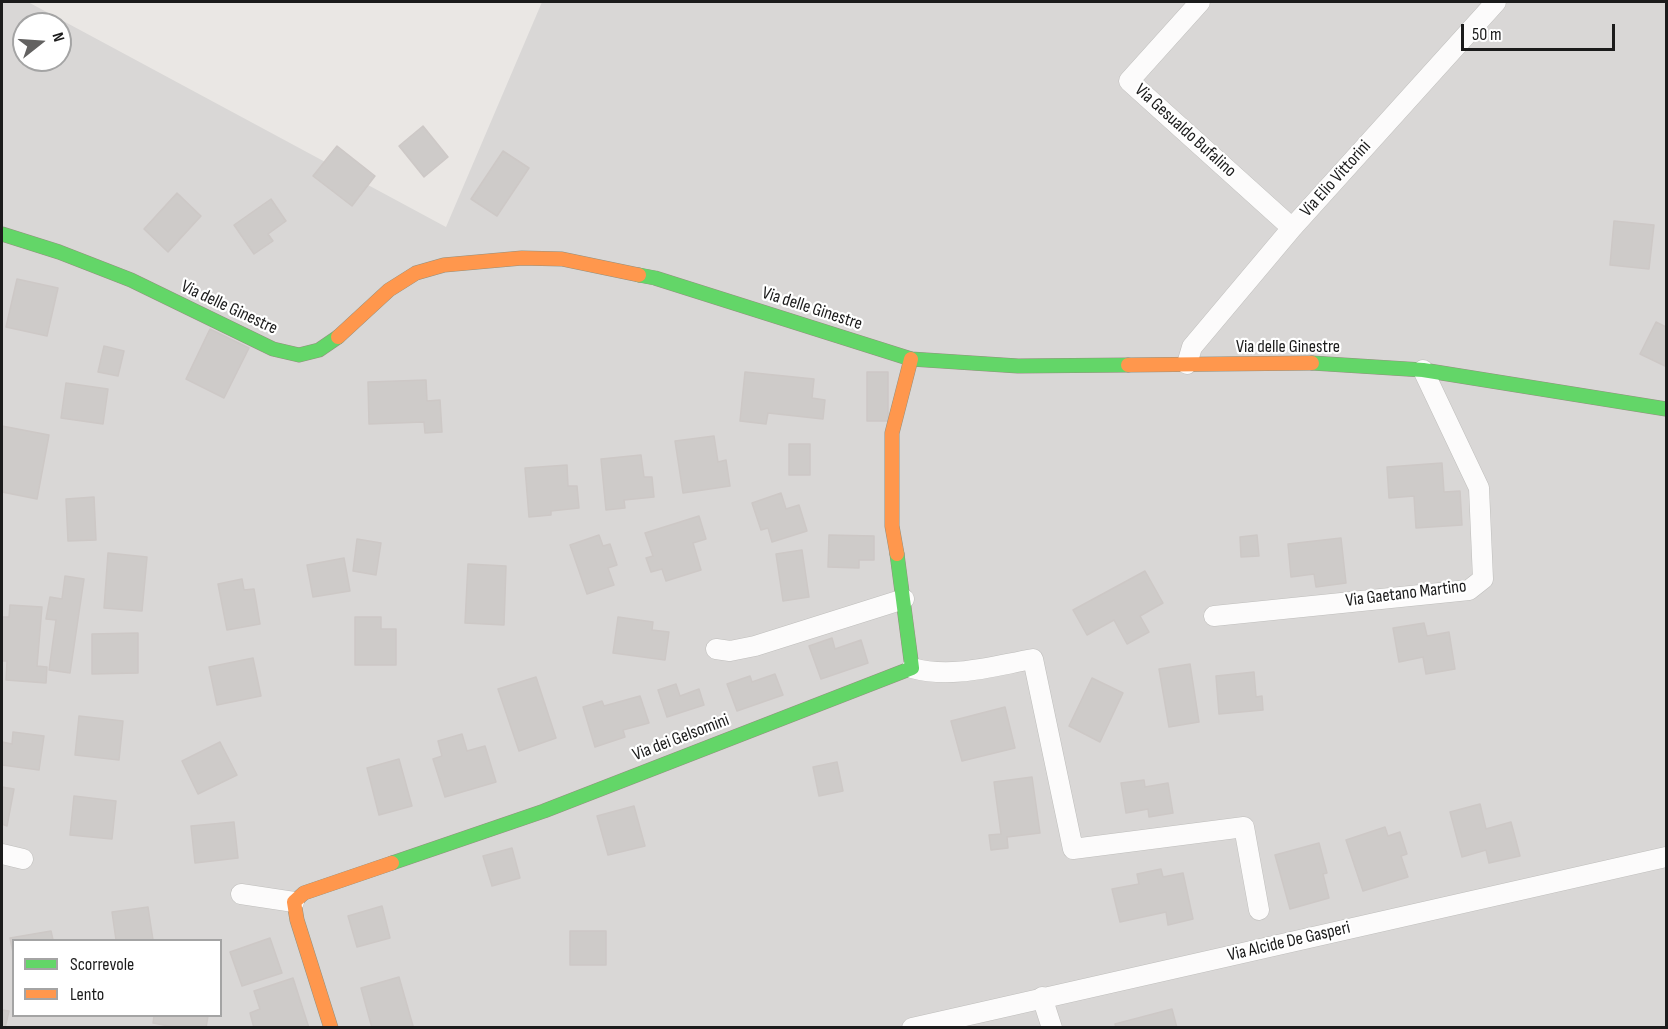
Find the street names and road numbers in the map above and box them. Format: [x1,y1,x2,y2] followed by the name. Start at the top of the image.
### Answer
[1130,80,1240,182] street label: Via Gesualdo Bufalino
[1296,136,1376,222] street label: Via Elio Vittorini
[177,276,281,340] street label: Via delle Ginestre
[759,283,865,335] street label: Via delle Ginestre
[1236,336,1340,358] street label: Via delle Ginestre
[1344,576,1468,612] street label: Via Gaetano Martino
[630,710,732,766] street label: Via dei Gelsomini
[1226,917,1352,967] street label: Via Alcide De Gasperi

